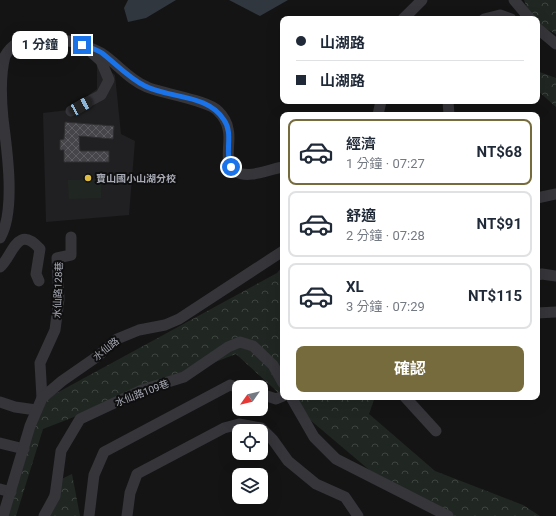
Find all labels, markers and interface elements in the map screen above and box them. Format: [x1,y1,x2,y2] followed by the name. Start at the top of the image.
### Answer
[12,31,68,59] callout: 1 分鐘
[320,34,365,52] text: 山湖路
[73,36,91,54] route end
[22,37,58,52] text: 1 分鐘
[320,72,365,90] text: 山湖路
[68,95,94,117] car
[298,134,334,170] icon: car
[346,135,376,153] text: 經濟
[477,143,522,161] text: NT$68
[346,156,425,171] text: 1 分鐘 · 07:27
[222,158,240,176] route start
[83,173,93,183] marker: 寶山國小山湖分校
[96,173,176,184] place label: 寶山國小山湖分校
[298,206,334,242] icon: car
[346,207,376,225] text: 舒適
[477,215,522,233] text: NT$91
[346,228,425,243] text: 2 分鐘 · 07:28
[52,261,64,319] street label: 水仙路128巷
[298,278,334,314] icon: car
[346,278,364,296] text: XL
[468,287,522,305] text: NT$115
[346,299,425,314] text: 3 分鐘 · 07:29
[91,335,121,363] street label: 水仙路
[296,346,524,392] button: 確認
[113,378,171,408] street label: 水仙路109巷
[232,380,268,416] north arrow
[232,380,268,504] map controls
[232,424,268,460] button: locate
[232,468,268,504] button: layers

